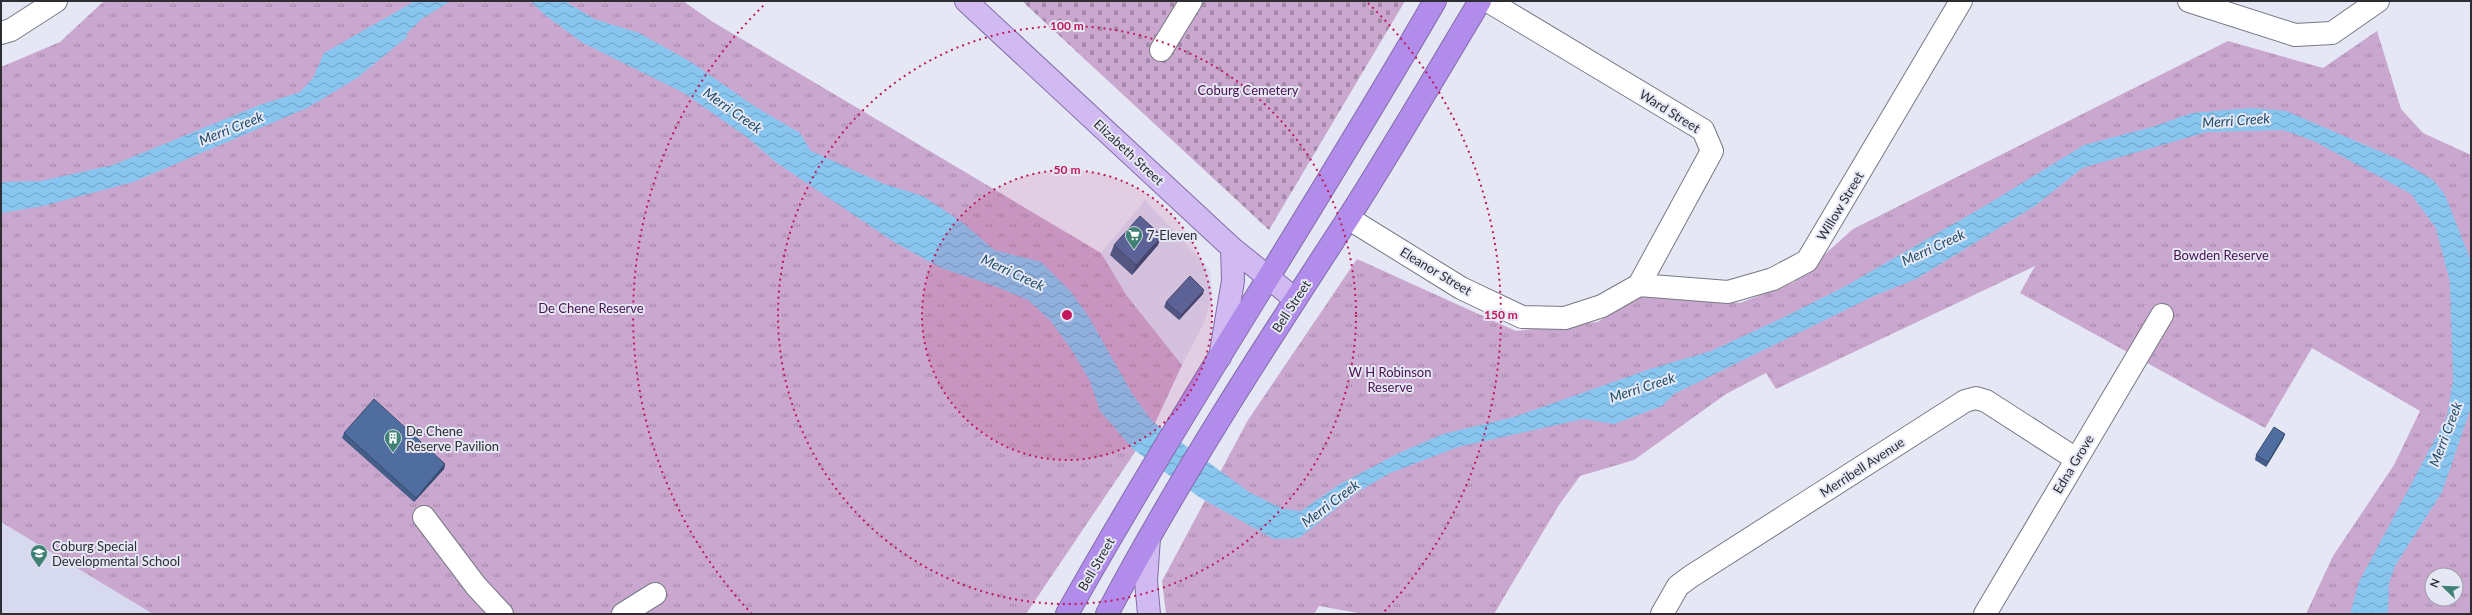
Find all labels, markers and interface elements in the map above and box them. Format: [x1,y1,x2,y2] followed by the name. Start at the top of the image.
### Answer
[1050,18,1084,33] text: 100 m
[1198,82,1299,98] park label: Coburg Cemetery
[700,84,766,137] water label: Merri Creek
[1637,86,1704,136] street label: Ward Street
[196,107,266,149] water label: Merri Creek
[2202,109,2271,131] water label: Merri Creek
[1091,116,1167,189] street label: Elizabeth Street
[1054,162,1080,177] text: 50 m
[1813,168,1867,243] street label: Willow Street
[1124,225,1144,250] supermarket icon: 7-Eleven
[1899,225,1968,269] water label: Merri Creek
[1147,227,1197,243] place label: 7-Eleven
[1397,243,1475,299] street label: Eleanor Street
[2173,247,2269,263] park label: Bowden Reserve
[979,250,1048,294] water label: Merri Creek
[1268,277,1314,335] street label: Bell Street
[538,300,644,316] park label: De Chene Reserve
[1484,307,1518,322] text: 150 m
[1060,308,1074,322] centre of rings
[1349,364,1431,395] park label: W H Robinson Reserve
[1607,368,1677,406] water label: Merri Creek
[2425,399,2465,469] water label: Merri Creek
[406,423,499,454] place label: De Chene Reserve Pavilion
[383,428,403,453] building icon: De Chene Reserve Pavilion
[2049,431,2097,496] street label: Edna Grove
[1817,434,1907,500] street label: Merribell Avenue
[1298,476,1362,530] water label: Merri Creek
[1074,534,1118,593] street label: Bell Street
[52,538,180,569] place label: Coburg Special Developmental School
[29,543,49,568] school or university icon: Coburg Special Developmental School
[2424,567,2464,607] north arrow
[2427,576,2442,589] text: N

